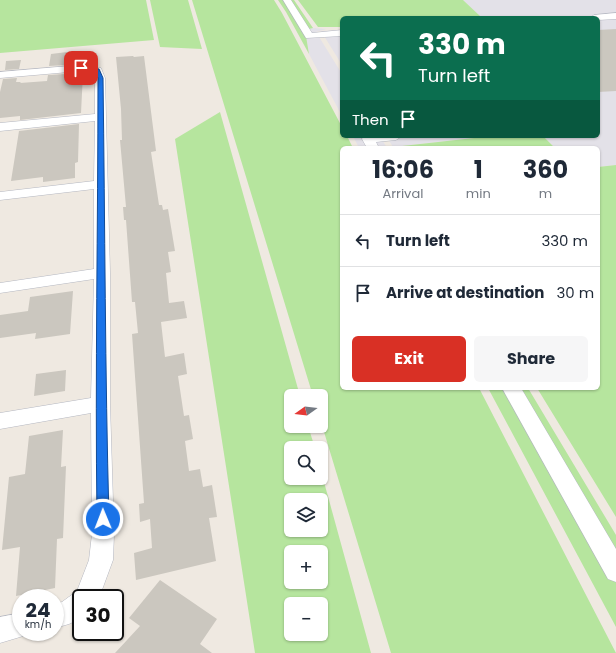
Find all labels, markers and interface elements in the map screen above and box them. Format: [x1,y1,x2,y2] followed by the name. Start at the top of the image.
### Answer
[418,25,506,64] text: 330 m
[352,32,404,84] icon: left
[64,51,98,85] pin
[70,57,92,79] icon: arrive
[418,63,490,88] text: Turn left
[397,108,419,130] icon: arrive
[352,109,389,130] text: Then
[372,153,434,186] text: 16:06
[474,153,483,186] text: 1
[523,153,568,186] text: 360
[382,184,423,203] text: Arrival
[466,184,491,203] text: min
[539,184,552,203] text: m
[352,230,374,252] icon: left
[386,230,450,251] text: Turn left
[541,230,588,251] text: 330 m
[352,282,374,304] icon: arrive
[386,282,544,303] text: Arrive at destination
[556,282,594,303] text: 30 m
[352,336,466,382] button: Exit
[474,336,588,382] button: Share
[284,389,328,433] north arrow
[284,389,328,641] map controls
[284,441,328,485] button: search
[284,493,328,537] button: layers
[82,498,124,540] position arrow
[284,545,328,589] button: +
[72,589,124,641] speed limit sign: 30
[26,596,50,624] text: 24
[284,597,328,641] button: −
[25,617,51,632] text: km/h

